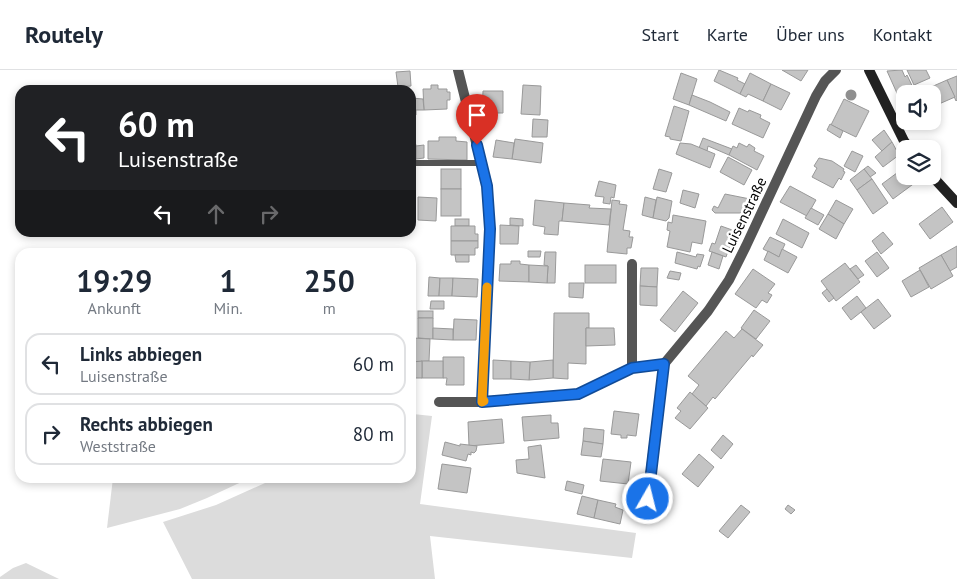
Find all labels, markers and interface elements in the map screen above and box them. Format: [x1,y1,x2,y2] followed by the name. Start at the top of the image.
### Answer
[25,19,103,50] text: Routely
[641,23,679,46] text: Start
[707,23,748,46] text: Karte
[776,23,845,46] text: Über uns
[873,23,932,46] text: Kontakt
[896,85,941,185] map controls
[896,85,941,130] button: sound
[456,94,498,145] pin
[118,101,195,147] text: 60 m
[463,101,491,129] icon: arrive
[35,105,100,170] icon: left
[896,140,941,185] button: layers
[118,145,238,173] text: Luisenstraße
[717,174,771,256] street label: Luisenstraße
[149,200,177,228] icon: left
[202,200,230,228] icon: ahead
[255,200,283,228] icon: right
[76,261,152,300] text: 19:29
[220,261,237,300] text: 1
[304,261,355,300] text: 250
[88,298,141,318] text: Ankunft
[213,298,243,318] text: Min.
[323,298,336,318] text: m
[80,342,202,366] text: Links abbiegen
[37,350,65,378] icon: left
[353,352,394,376] text: 60 m
[80,366,168,386] text: Luisenstraße
[80,412,213,436] text: Rechts abbiegen
[37,420,65,448] icon: right
[353,422,394,446] text: 80 m
[80,436,156,456] text: Weststraße
[621,472,673,524] position arrow

